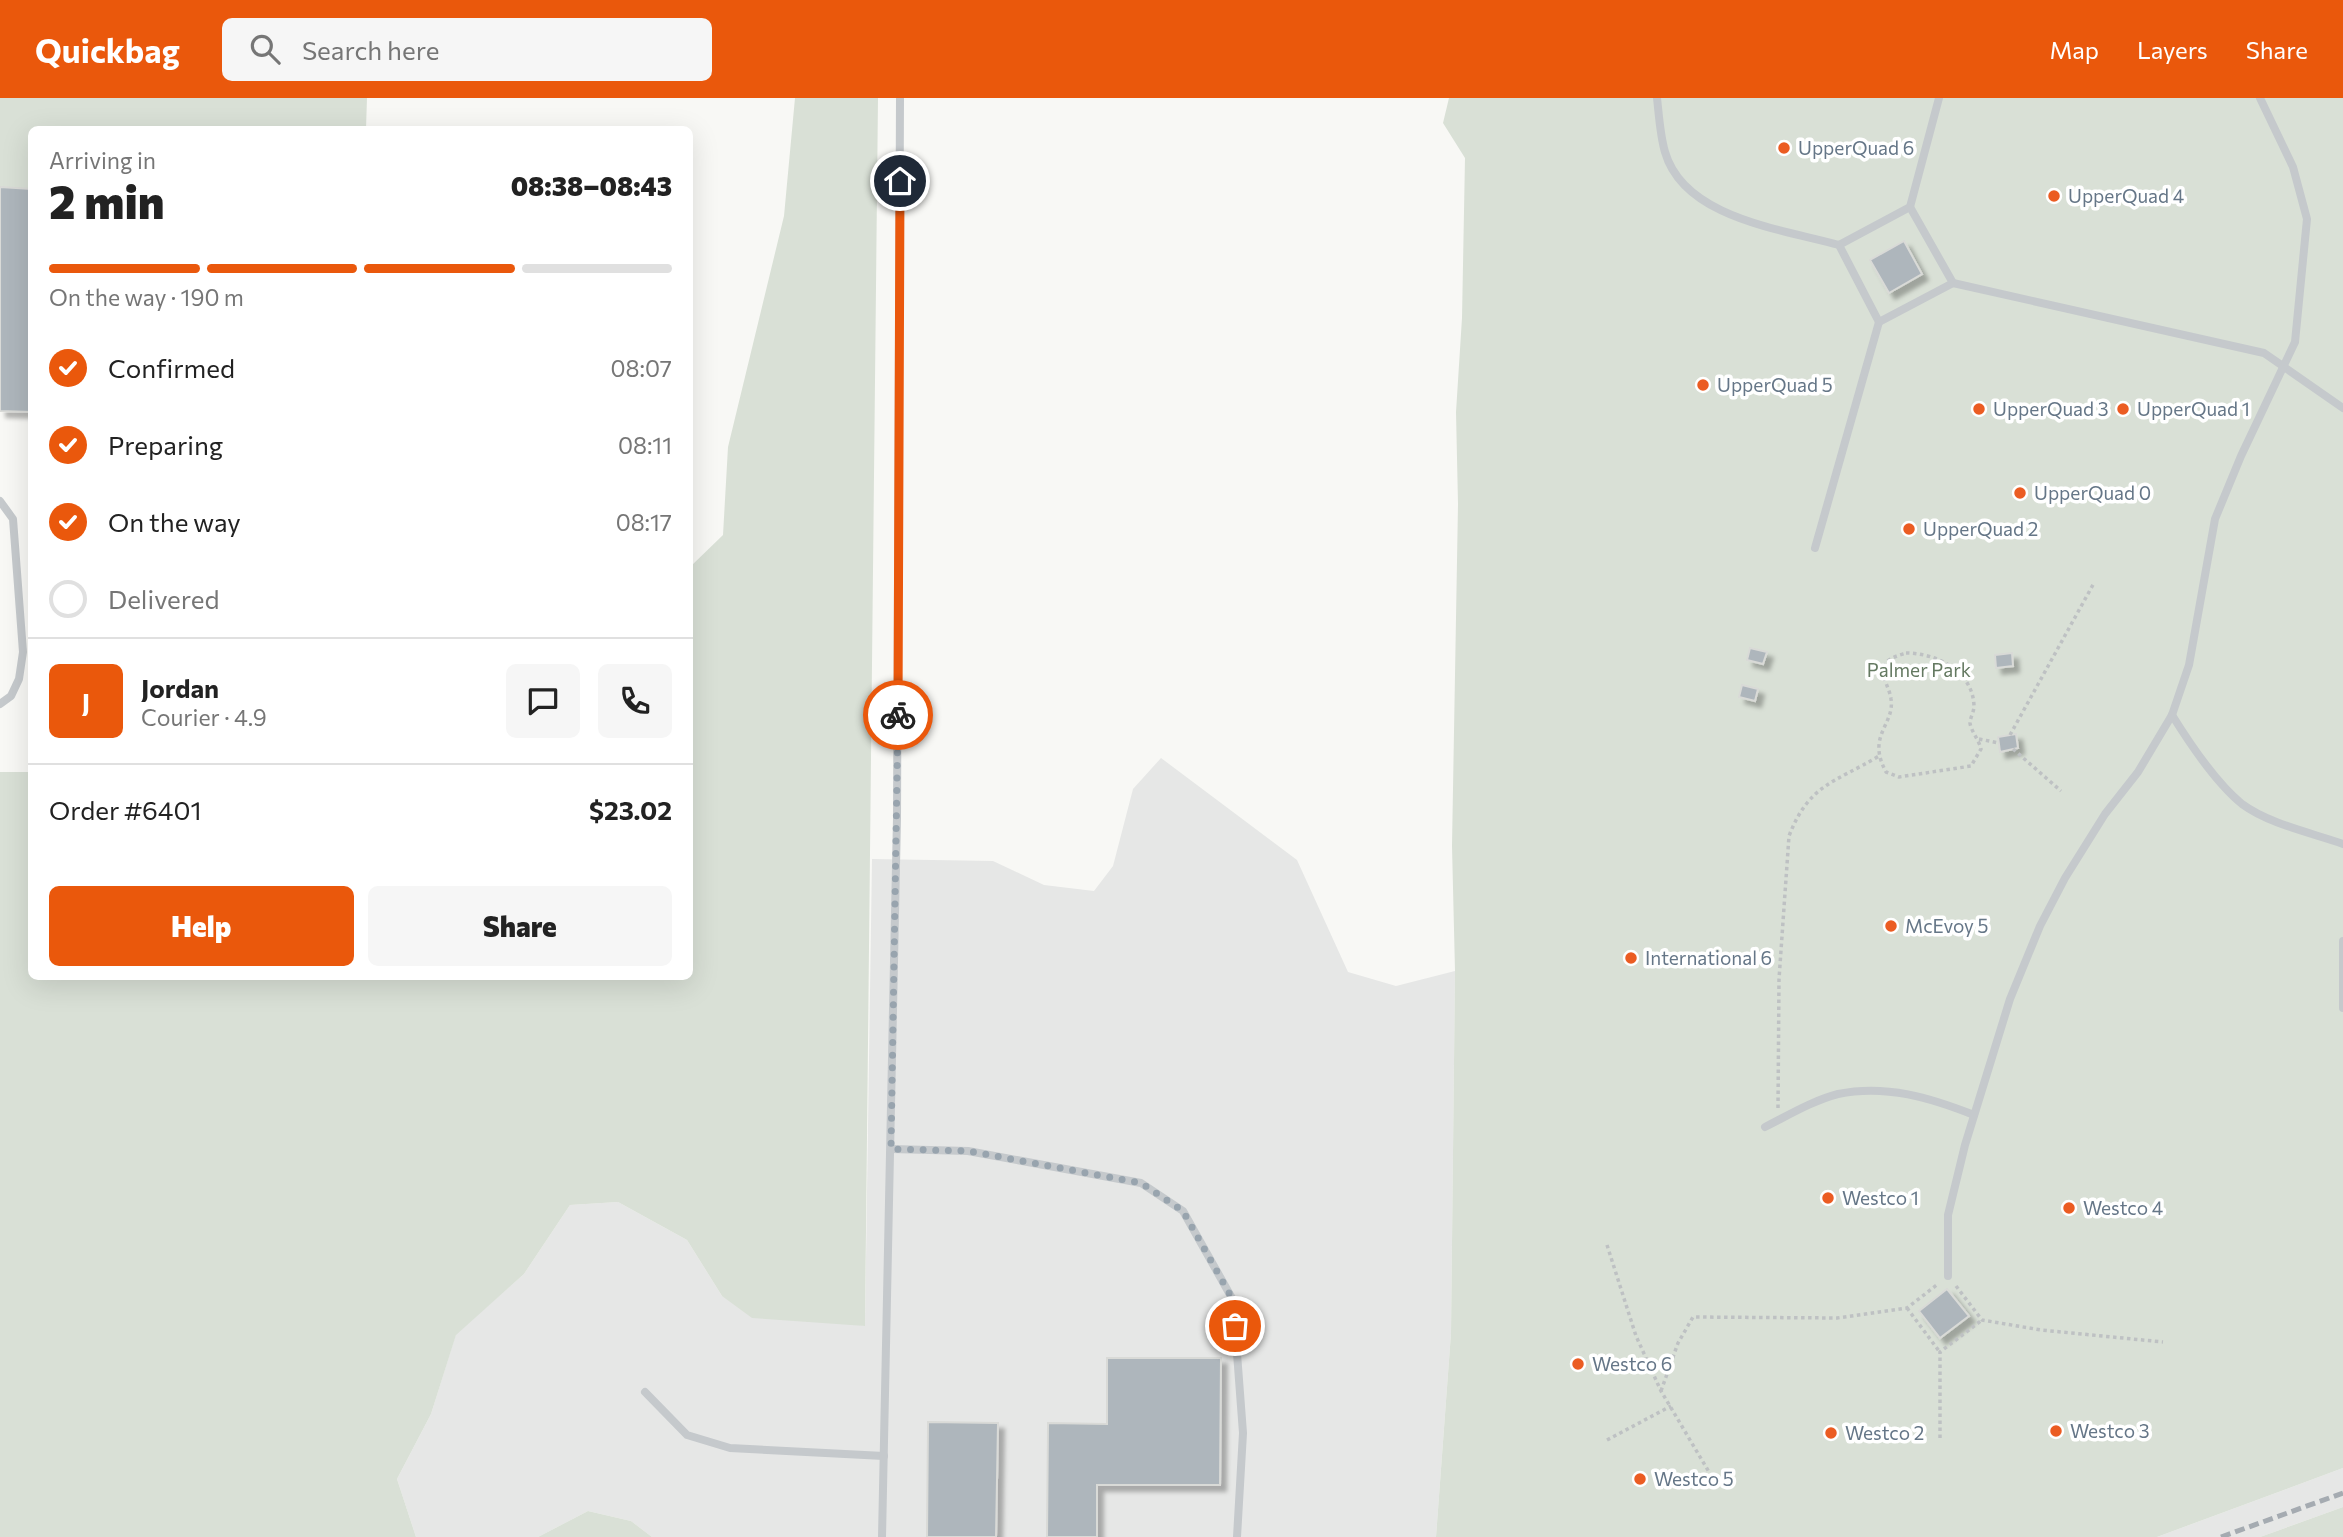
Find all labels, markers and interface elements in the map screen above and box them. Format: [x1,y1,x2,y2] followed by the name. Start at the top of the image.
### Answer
[222,18,712,81] search box
[35,29,180,70] text: Quickbag
[246,30,284,68] icon: search
[302,34,439,65] text: Search here
[2050,35,2099,64] text: Map
[2137,35,2208,64] text: Layers
[2246,35,2308,64] text: Share
[1798,136,1914,159] place label: UpperQuad 6
[1776,140,1792,156] marker: UpperQuad 6
[49,146,156,174] text: Arriving in
[870,151,930,211] pin
[881,162,919,200] icon: home
[511,170,672,201] text: 08:38–08:43
[49,172,165,228] text: 2 min
[2068,184,2184,207] place label: UpperQuad 4
[2046,188,2062,204] marker: UpperQuad 4
[49,283,244,311] text: On the way · 190 m
[49,349,87,387] icon: check
[108,352,235,383] text: Confirmed
[611,354,672,382] text: 08:07
[1717,373,1833,396] place label: UpperQuad 5
[1695,377,1711,393] marker: UpperQuad 5
[1993,397,2109,420] place label: UpperQuad 3
[2137,397,2250,420] place label: UpperQuad 1
[1971,401,1987,417] marker: UpperQuad 3
[2115,401,2131,417] marker: UpperQuad 1
[49,426,87,464] icon: check
[108,429,223,460] text: Preparing
[618,431,672,459] text: 08:11
[2034,481,2151,504] place label: UpperQuad 0
[2012,485,2028,501] marker: UpperQuad 0
[49,503,87,541] icon: check
[108,506,241,537] text: On the way
[616,508,672,536] text: 08:17
[1923,517,2038,540] place label: UpperQuad 2
[1901,521,1917,537] marker: UpperQuad 2
[108,583,219,614] text: Delivered
[1867,658,1971,681] park label: Palmer Park
[506,664,580,738] button: chat
[598,664,672,738] button: phone
[141,672,219,703] text: Jordan
[863,680,933,750] courier
[82,686,90,717] text: J
[879,696,917,734] icon: bike
[141,703,267,731] text: Courier · 4.9
[49,794,202,825] text: Order #6401
[589,794,672,825] text: $23.02
[49,886,354,966] button: Help
[368,886,672,966] button: Share
[1905,914,1988,937] place label: McEvoy 5
[1883,918,1899,934] marker: McEvoy 5
[1645,946,1772,969] place label: International 6
[1623,950,1639,966] marker: International 6
[1842,1186,1919,1209] place label: Westco 1
[1820,1190,1836,1206] marker: Westco 1
[2083,1196,2163,1219] place label: Westco 4
[2061,1200,2077,1216] marker: Westco 4
[1205,1296,1265,1356] pin
[1216,1307,1254,1345] icon: bag
[1592,1352,1672,1375] place label: Westco 6
[1570,1356,1586,1372] marker: Westco 6
[2070,1419,2150,1442] place label: Westco 3
[1845,1421,1924,1444] place label: Westco 2
[2048,1423,2064,1439] marker: Westco 3
[1823,1425,1839,1441] marker: Westco 2
[1654,1467,1734,1490] place label: Westco 5
[1632,1471,1648,1487] marker: Westco 5

